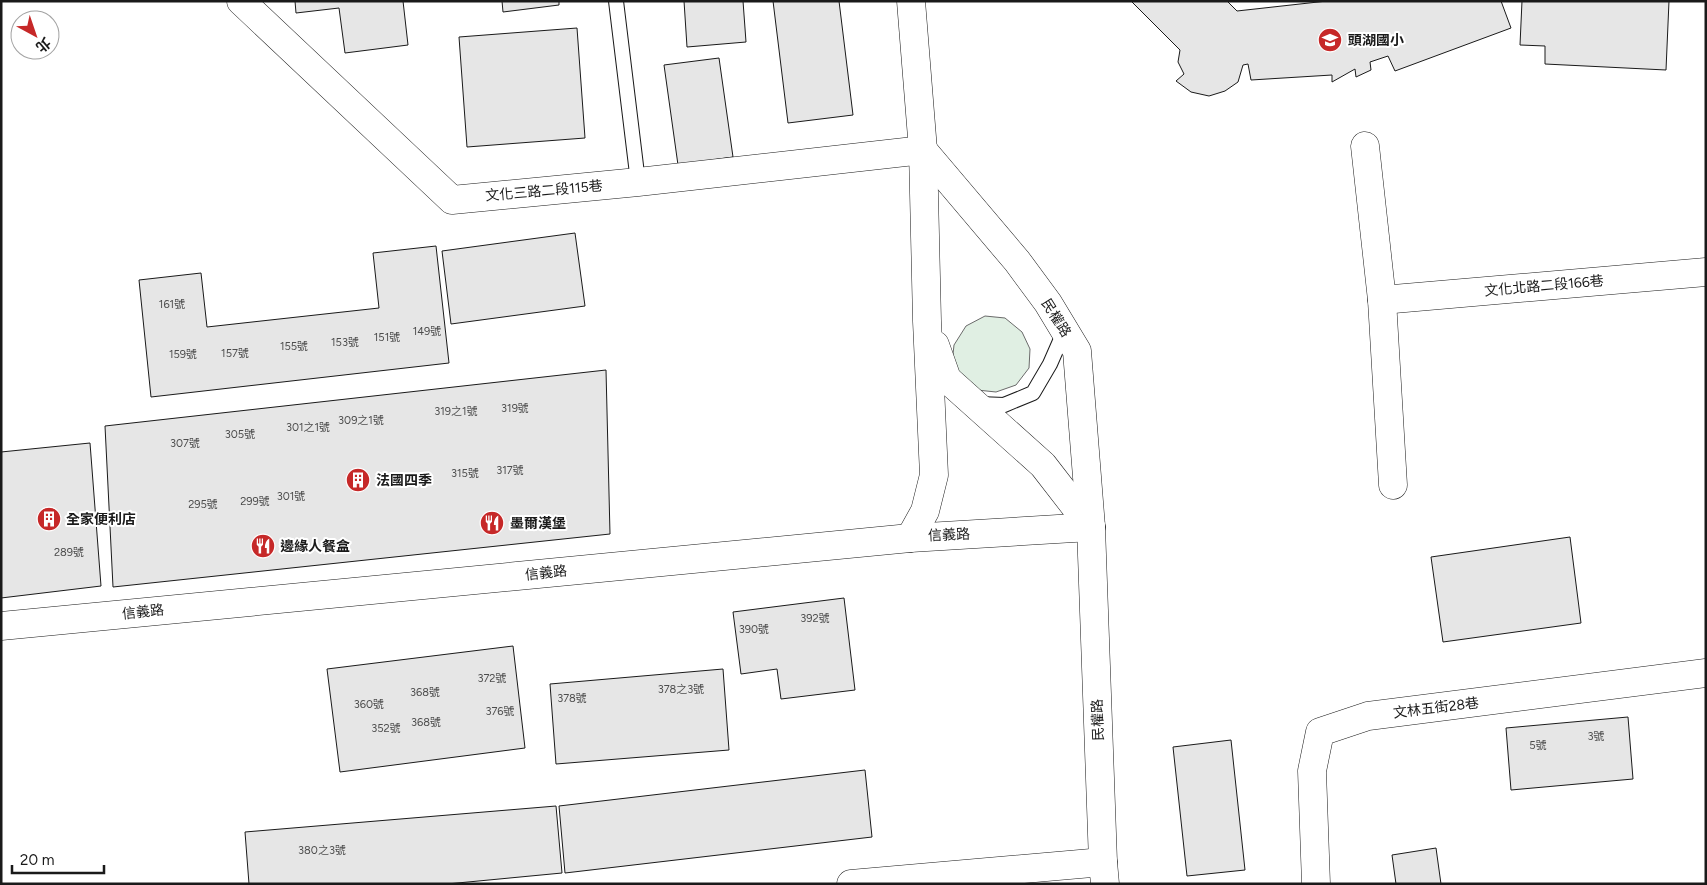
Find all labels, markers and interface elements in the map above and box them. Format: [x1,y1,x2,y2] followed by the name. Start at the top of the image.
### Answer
[10,10,60,60] north arrow
[1317,27,1343,53] school or university icon: 頭湖國小
[1348,32,1404,49] place label: 頭湖國小
[32,34,54,56] text: 北
[485,177,603,205] street label: 文化三路二段115巷
[1484,272,1604,300] street label: 文化北路二段166巷
[1038,296,1074,340] street label: 民權路
[159,298,185,311] house number: 161號
[413,325,441,338] house number: 149號
[374,331,400,344] house number: 151號
[331,336,359,349] house number: 153號
[280,340,308,353] house number: 155號
[221,347,249,360] house number: 157號
[169,348,197,361] house number: 159號
[501,402,529,415] house number: 319號
[434,405,478,418] house number: 319之1號
[338,414,384,427] house number: 309之1號
[286,421,330,434] house number: 301之1號
[225,428,255,441] house number: 305號
[170,437,200,450] house number: 307號
[496,464,524,477] house number: 317號
[345,467,371,493] building icon: 法國四季
[451,467,479,480] house number: 315號
[376,472,432,489] place label: 法國四季
[277,490,305,503] house number: 301號
[240,495,270,508] house number: 299號
[188,498,218,511] house number: 295號
[36,506,62,532] building icon: 全家便利店
[479,510,505,536] restaurant icon: 墨爾漢堡
[66,511,136,528] place label: 全家便利店
[510,515,566,532] place label: 墨爾漢堡
[928,525,970,545] street label: 信義路
[250,533,276,559] restaurant icon: 邊緣人餐盒
[280,538,350,555] place label: 邊緣人餐盒
[54,546,84,559] house number: 289號
[524,562,568,584] street label: 信義路
[121,601,165,623] street label: 信義路
[800,612,830,625] house number: 392號
[739,623,769,636] house number: 390號
[477,672,507,685] house number: 372號
[658,683,704,696] house number: 378之3號
[410,686,440,699] house number: 368號
[557,692,587,705] house number: 378號
[1392,694,1480,722] street label: 文林五街28巷
[354,698,384,711] house number: 360號
[1089,699,1107,741] street label: 民權路
[485,705,515,718] house number: 376號
[411,716,441,729] house number: 368號
[371,722,401,735] house number: 352號
[1588,730,1604,743] house number: 3號
[1529,739,1547,752] house number: 5號
[12,842,105,874] scale bar
[298,844,346,857] house number: 380之3號
[20,851,54,869] text: 20 m

